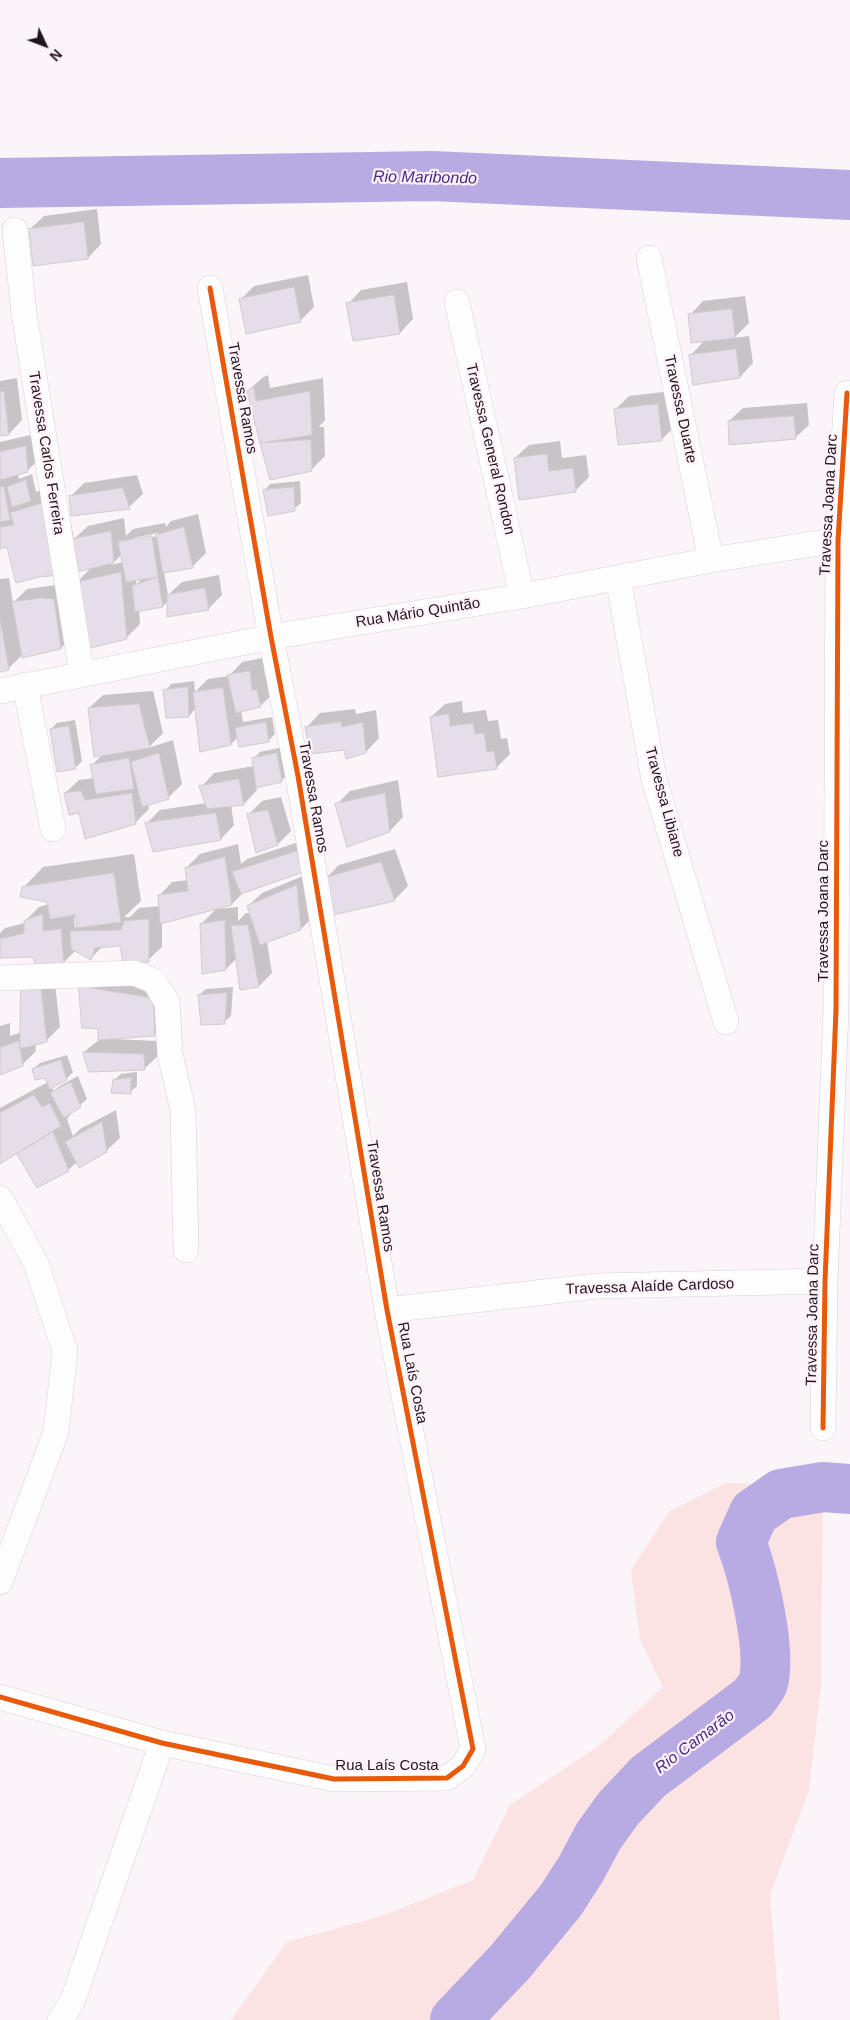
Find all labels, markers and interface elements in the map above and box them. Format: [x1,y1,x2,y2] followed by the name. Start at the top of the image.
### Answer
[20,20,70,70] north arrow
[47,46,65,64] text: N
[373,167,477,189] water label: Rio Maribondo
[223,341,261,455] street label: Travessa Ramos
[660,353,700,465] street label: Travessa Duarte
[462,362,518,536] street label: Travessa General Rondon
[24,370,68,536] street label: Travessa Carlos Ferreira
[816,434,842,576] street label: Travessa Joana Darc
[354,594,482,632] street label: Rua Mário Quintão
[294,740,332,854] street label: Travessa Ramos
[641,745,687,859] street label: Travessa Libiane
[815,840,833,982] street label: Travessa Joana Darc
[362,1139,398,1253] street label: Travessa Ramos
[803,1244,823,1386] street label: Travessa Joana Darc
[565,1275,735,1299] street label: Travessa Alaíde Cardoso
[393,1321,431,1425] street label: Rua Laís Costa
[652,1706,738,1778] water label: Rio Camarão
[335,1757,439,1775] street label: Rua Laís Costa

